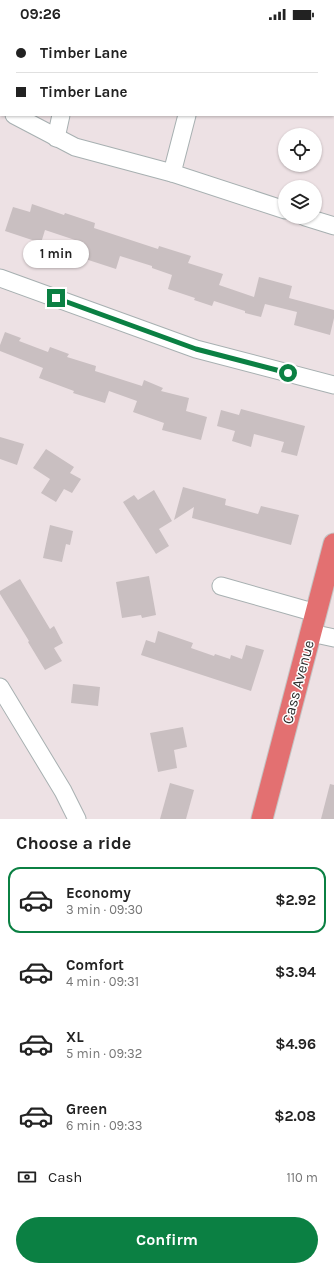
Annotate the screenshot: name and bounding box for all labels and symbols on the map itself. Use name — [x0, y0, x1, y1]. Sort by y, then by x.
callout: 1 min — [23, 240, 89, 268]
route end — [47, 289, 65, 307]
route start — [279, 364, 297, 382]
street label: Cass Avenue — [278, 638, 318, 726]

